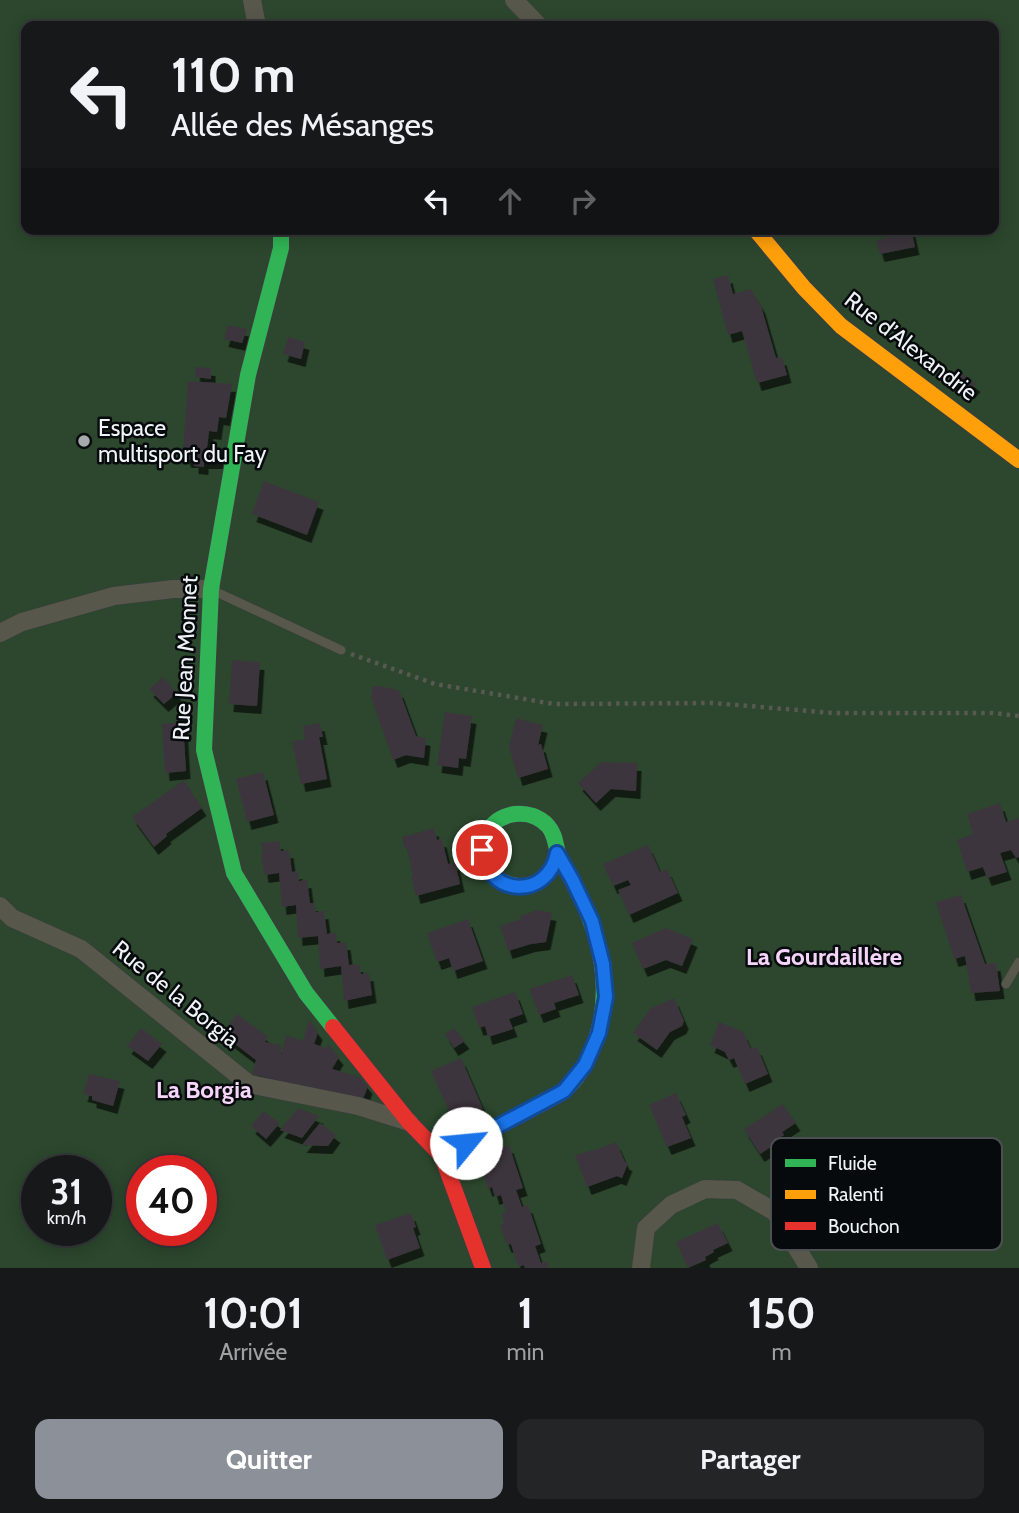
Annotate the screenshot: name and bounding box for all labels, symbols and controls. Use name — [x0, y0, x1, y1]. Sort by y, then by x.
text: 110 m — [171, 45, 295, 104]
icon: left — [56, 49, 147, 140]
text: Allée des Mésanges — [171, 105, 434, 144]
icon: left — [418, 182, 456, 220]
icon: ahead — [491, 182, 529, 220]
icon: right — [564, 182, 602, 220]
street label: Rue d’Alexandrie — [839, 285, 983, 407]
place label: Espace multisport du Fay — [98, 414, 267, 468]
marker: Espace multisport du Fay — [76, 433, 92, 449]
street label: Rue Jean Monnet — [167, 574, 203, 741]
pin — [452, 820, 512, 880]
icon: arrive — [463, 831, 501, 869]
street label: Rue de la Borgia — [107, 934, 245, 1054]
district label: La Gourdaillère — [746, 942, 902, 971]
district label: La Borgia — [156, 1075, 252, 1104]
position arrow — [429, 1106, 503, 1180]
legend — [771, 1138, 1002, 1250]
text: Fluide — [828, 1152, 877, 1175]
speed limit sign: 40 — [126, 1155, 217, 1246]
text: 31 — [51, 1170, 82, 1213]
text: Ralenti — [828, 1183, 884, 1206]
text: km/h — [47, 1207, 86, 1229]
text: Bouchon — [828, 1215, 900, 1238]
text: 10:01 — [203, 1287, 303, 1339]
text: 1 — [518, 1287, 533, 1339]
text: 150 — [748, 1287, 816, 1339]
text: Arrivée — [219, 1338, 287, 1366]
text: min — [507, 1338, 544, 1366]
text: m — [772, 1338, 792, 1366]
button: Quitter — [35, 1419, 503, 1499]
button: Partager — [517, 1419, 984, 1499]

